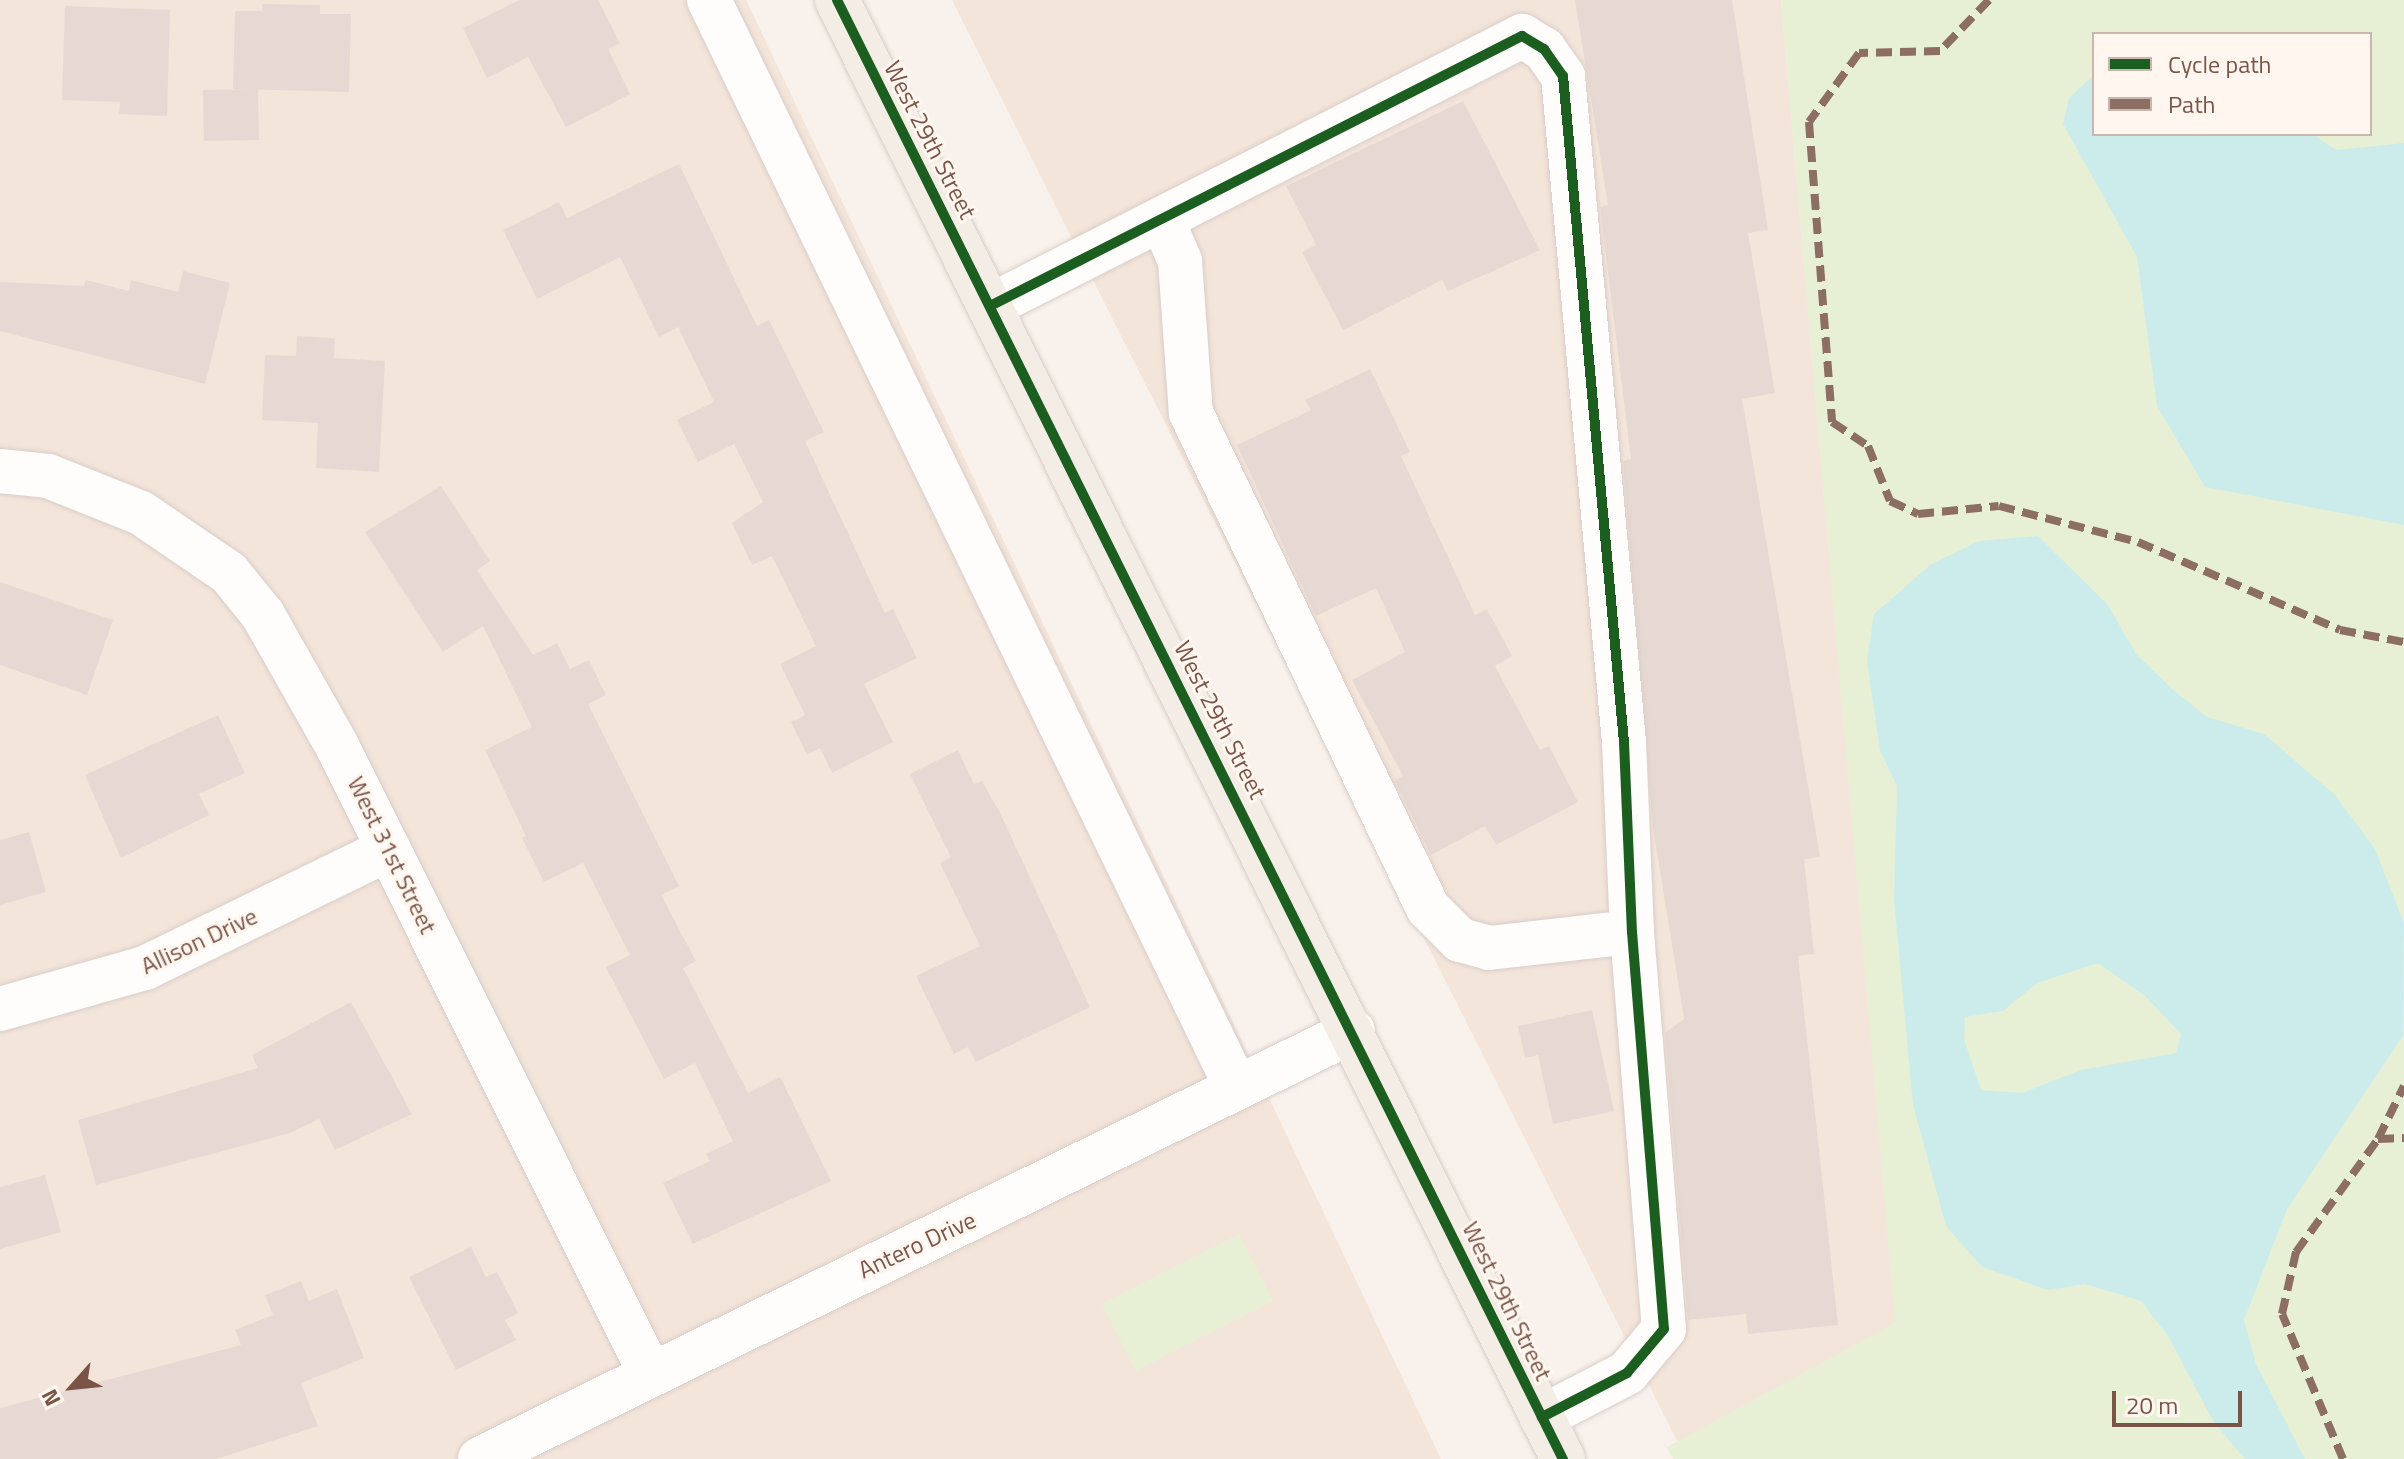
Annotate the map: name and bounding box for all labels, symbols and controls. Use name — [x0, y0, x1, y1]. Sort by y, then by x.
legend — [2092, 32, 2372, 136]
text: Cycle path — [2168, 46, 2271, 82]
street label: West 29th Street — [878, 56, 982, 224]
text: Path — [2168, 86, 2215, 122]
street label: West 29th Street — [1168, 636, 1272, 804]
street label: West 31st Street — [341, 772, 443, 938]
street label: Allison Drive — [136, 902, 262, 980]
street label: Antero Drive — [854, 1205, 980, 1285]
street label: West 29th Street — [1456, 1217, 1558, 1385]
north arrow — [32, 1347, 112, 1427]
scale bar — [2116, 1375, 2246, 1425]
text: N — [32, 1383, 69, 1412]
text: 20 m — [2126, 1387, 2178, 1423]

